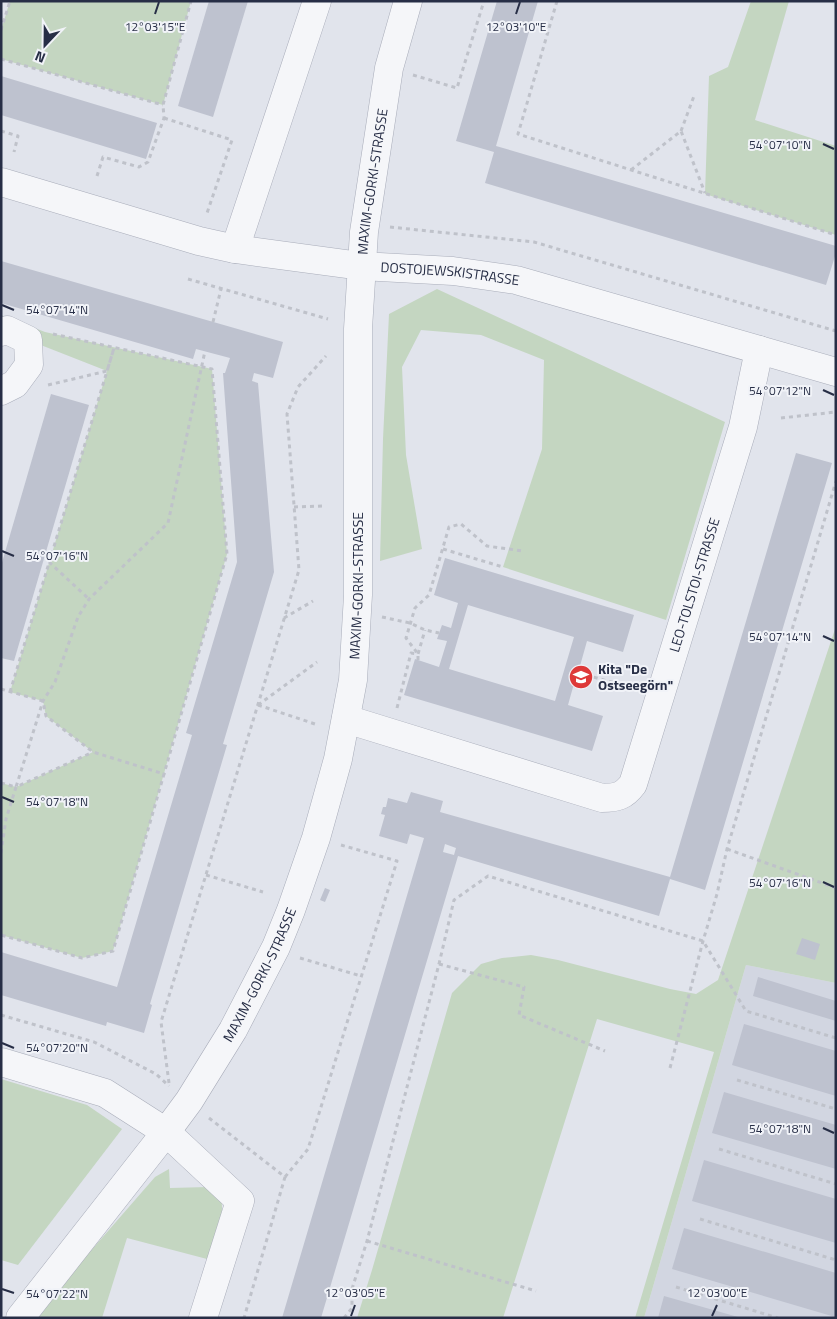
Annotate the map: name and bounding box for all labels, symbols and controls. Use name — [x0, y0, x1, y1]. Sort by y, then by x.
text: 12°03'15"E — [125, 17, 186, 36]
text: 12°03'10"E — [486, 17, 547, 36]
north arrow — [20, 20, 70, 70]
text: N — [32, 46, 48, 69]
street label: MAXIM-GORKI-STRASSE — [352, 107, 393, 255]
text: 54°07'10"N — [749, 135, 811, 154]
street label: DOSTOJEWSKISTRASSE — [380, 256, 521, 290]
text: 54°07'14"N — [26, 300, 88, 319]
text: 54°07'12"N — [749, 381, 811, 400]
street label: MAXIM-GORKI-STRASSE — [343, 512, 368, 660]
street label: LEO-TOLSTOI-STRASSE — [663, 515, 725, 655]
text: 54°07'16"N — [26, 546, 88, 565]
text: 54°07'14"N — [749, 627, 811, 646]
place label: Kita "De Ostseegörn" — [598, 658, 673, 695]
school or university icon: Kita "De Ostseegörn" — [568, 664, 594, 690]
text: 54°07'18"N — [26, 792, 88, 811]
text: 54°07'16"N — [749, 873, 811, 892]
street label: MAXIM-GORKI-STRASSE — [217, 904, 301, 1046]
text: 54°07'20"N — [26, 1038, 88, 1057]
text: 54°07'18"N — [749, 1119, 811, 1138]
text: 12°03'05"E — [325, 1283, 386, 1302]
text: 12°03'00"E — [687, 1283, 748, 1302]
text: 54°07'22"N — [26, 1284, 88, 1303]

